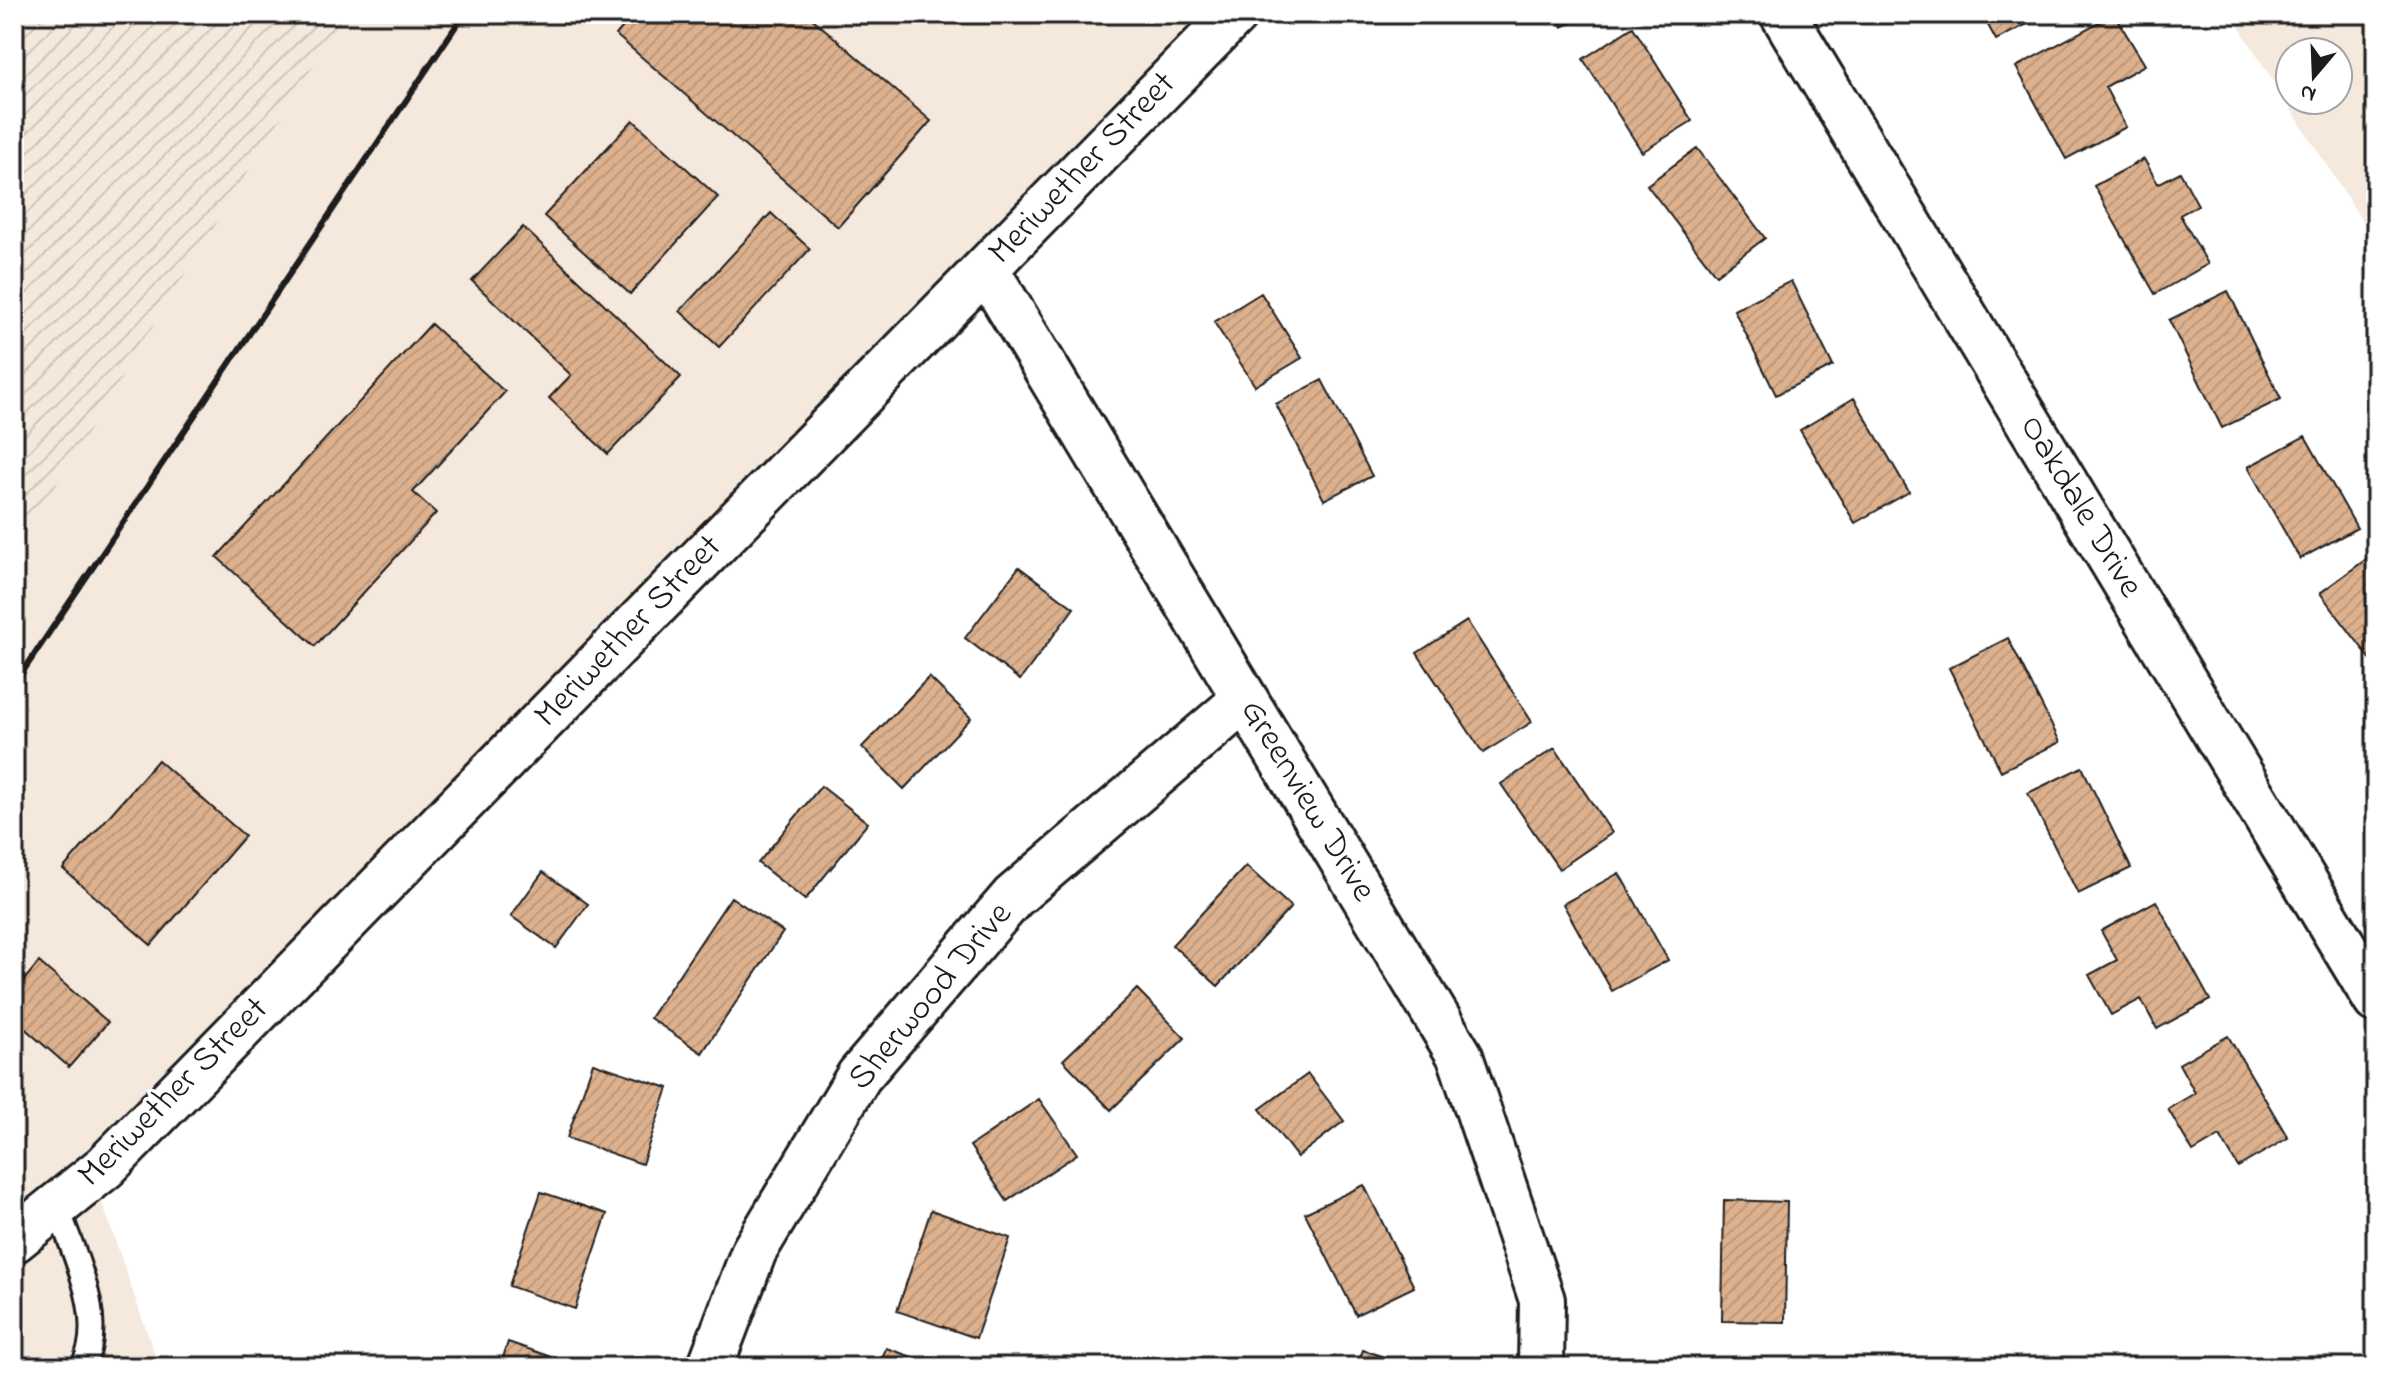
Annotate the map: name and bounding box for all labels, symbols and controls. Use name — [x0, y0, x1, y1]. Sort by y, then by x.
north arrow — [2274, 36, 2354, 116]
street label: Meriwether Street — [977, 60, 1189, 278]
text: N — [2296, 75, 2321, 110]
street label: Oakdale Drive — [2005, 406, 2156, 609]
street label: Meriwether Street — [523, 523, 735, 741]
street label: Greenview Drive — [1226, 690, 1389, 913]
street label: Sherwood Drive — [836, 890, 1027, 1103]
street label: Meriwether Street — [66, 985, 282, 1201]

